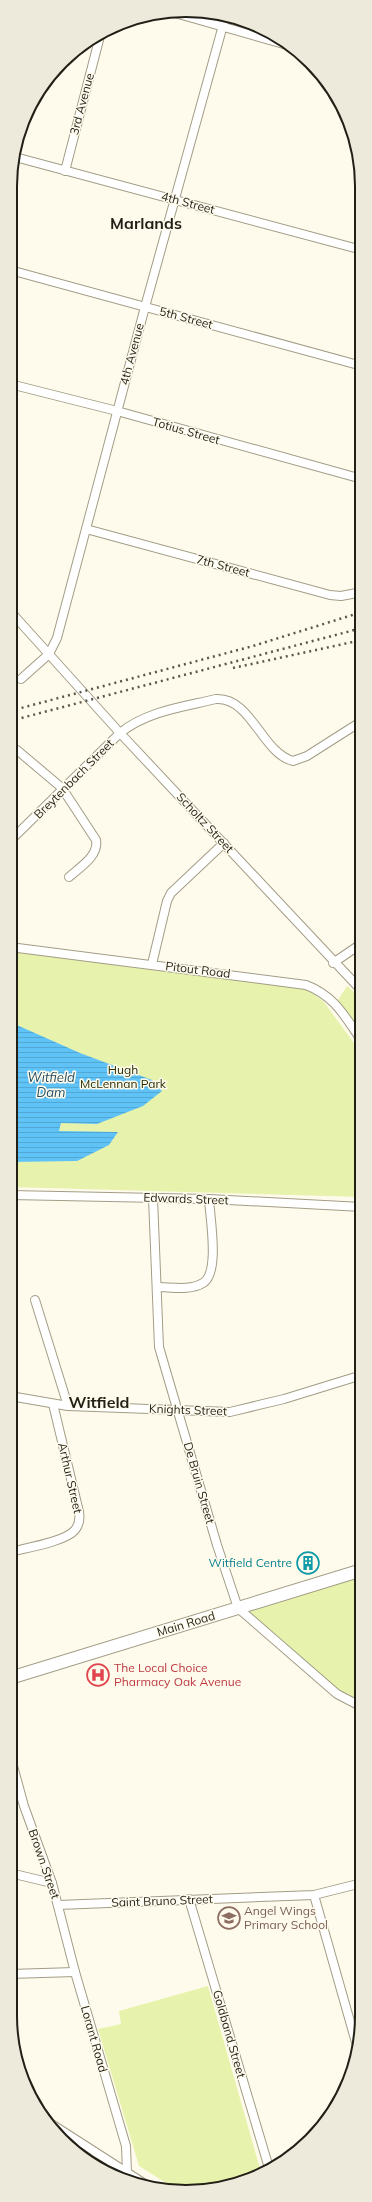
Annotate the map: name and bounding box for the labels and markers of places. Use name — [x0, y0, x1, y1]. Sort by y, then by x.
building icon: Witfield Centre — [295, 1550, 321, 1576]
place label: Witfield Centre — [209, 1555, 292, 1570]
place label: The Local Choice Pharmacy Oak Avenue — [114, 1660, 241, 1689]
hospital icon: The Local Choice Pharmacy Oak Avenue — [85, 1662, 111, 1688]
place label: Angel Wings Primary School — [244, 1903, 328, 1932]
school or university icon: Angel Wings Primary School — [216, 1905, 242, 1931]

